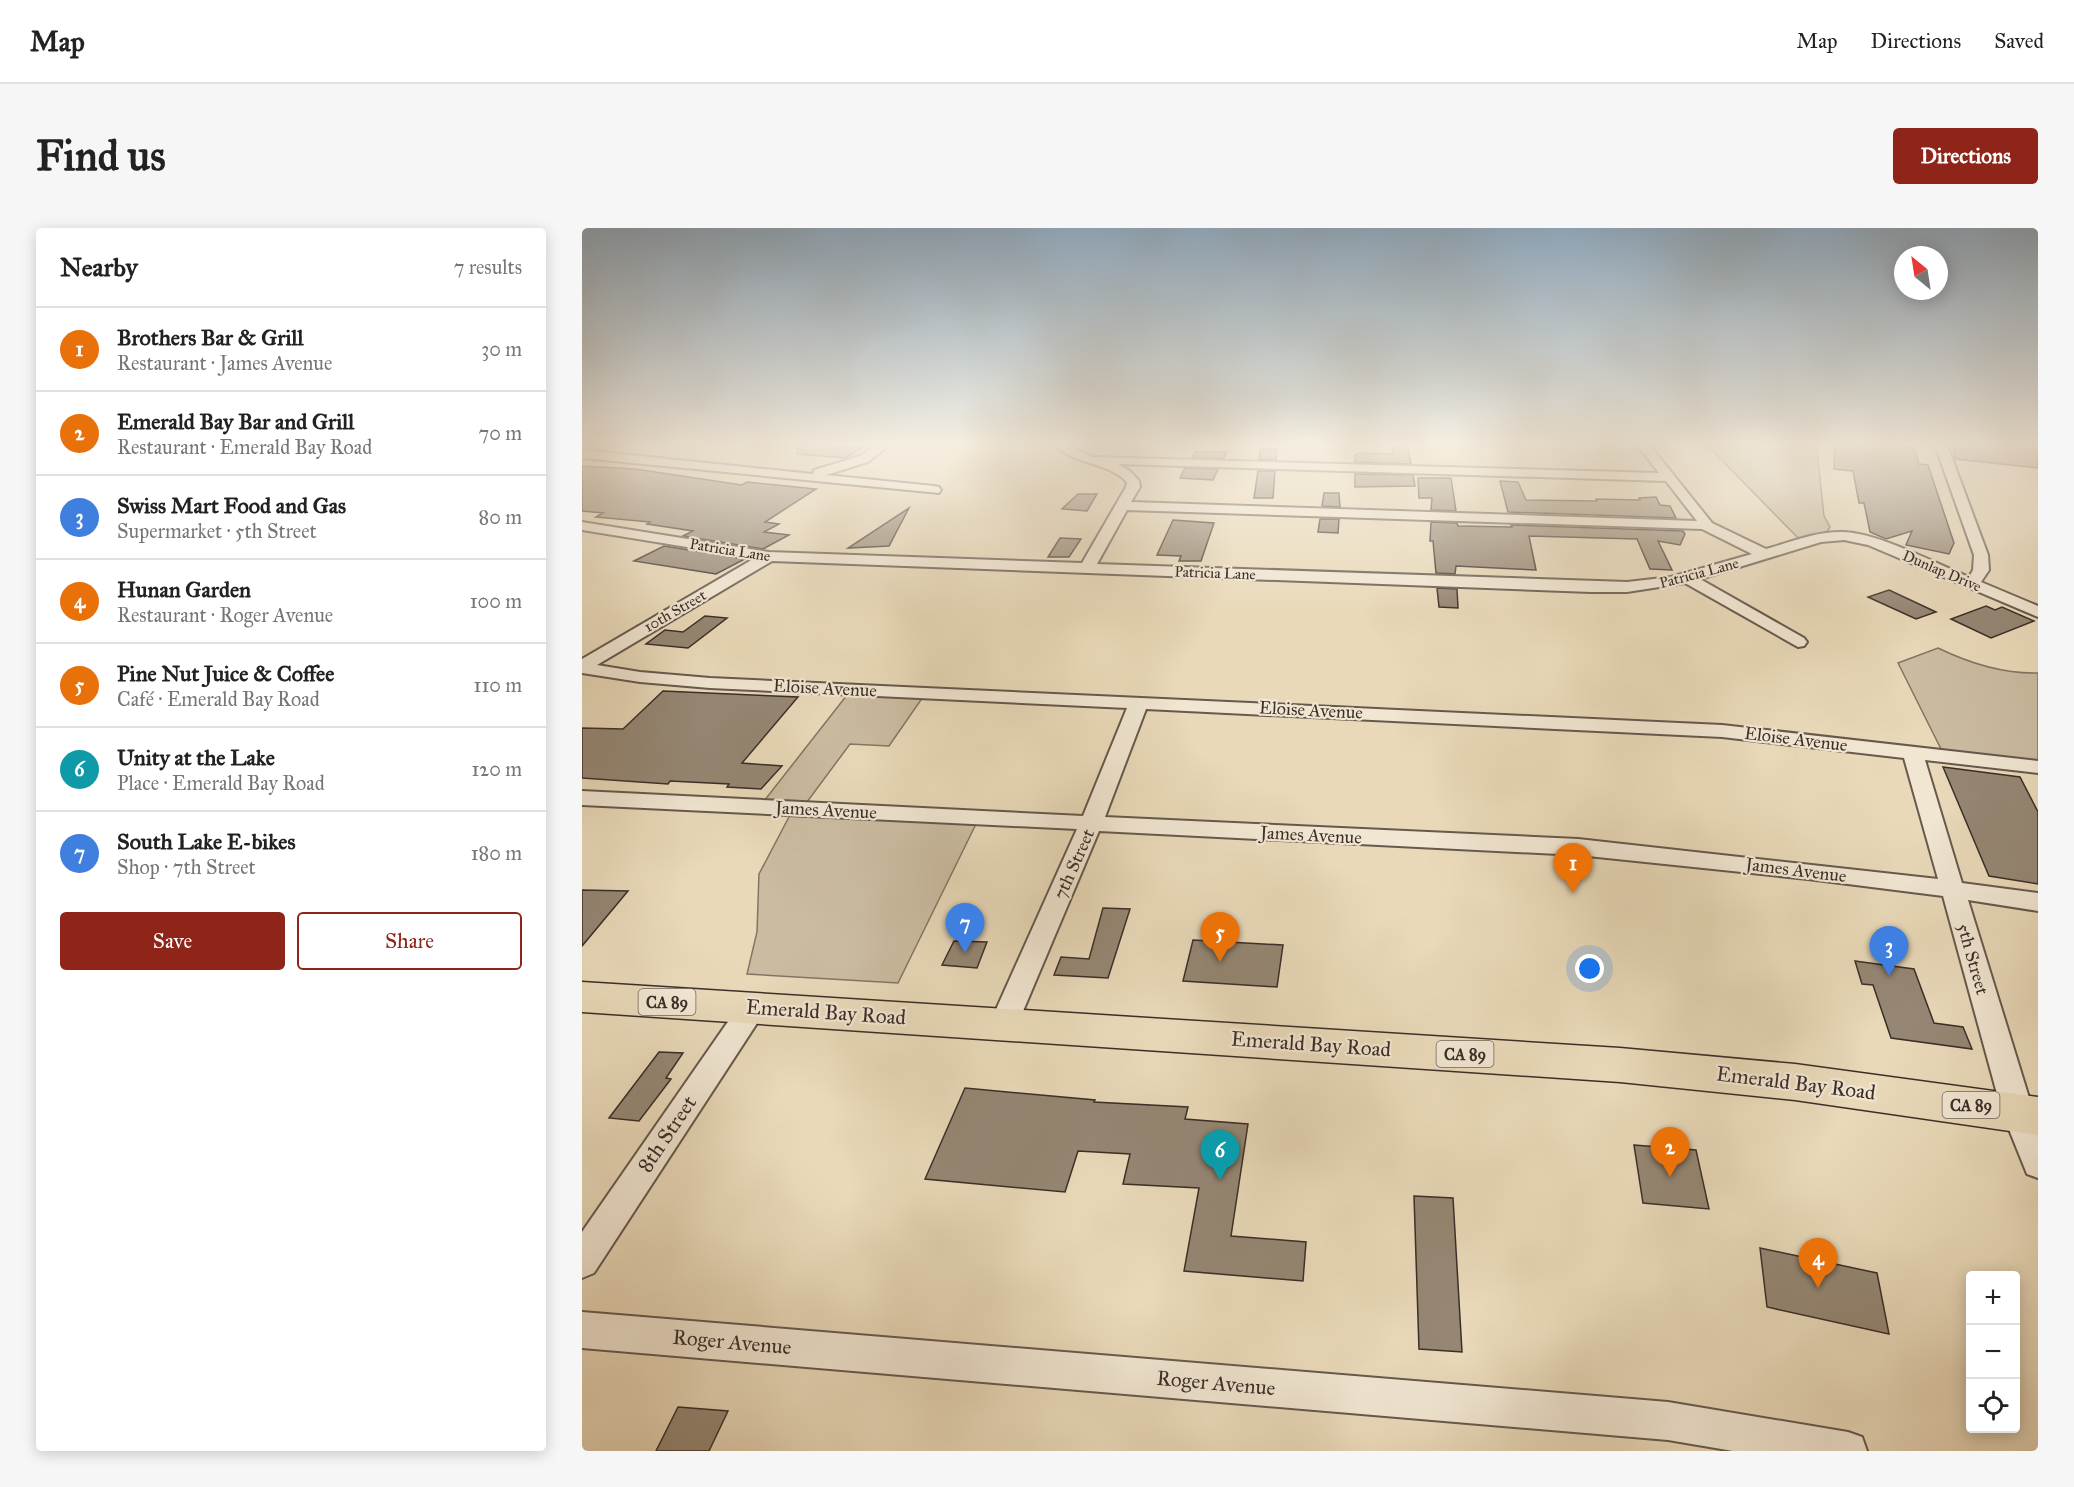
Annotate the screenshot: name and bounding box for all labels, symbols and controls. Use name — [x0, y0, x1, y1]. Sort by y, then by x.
text: Map — [30, 24, 85, 59]
text: Map — [1797, 28, 1838, 54]
text: Directions — [1871, 28, 1961, 54]
text: Saved — [1994, 28, 2044, 54]
button: Directions — [1893, 128, 2038, 184]
text: Find us — [36, 130, 166, 182]
north arrow — [1894, 246, 1948, 300]
text: Nearby — [60, 251, 138, 283]
text: 7 results — [454, 255, 522, 279]
text: Brothers Bar & Grill — [117, 324, 303, 351]
text: 1 — [76, 337, 83, 361]
text: 30 m — [481, 337, 522, 361]
text: Restaurant · James Avenue — [117, 351, 332, 375]
text: Emerald Bay Bar and Grill — [117, 408, 354, 435]
text: 2 — [75, 421, 84, 445]
text: 70 m — [479, 421, 522, 445]
text: Restaurant · Emerald Bay Road — [117, 435, 372, 459]
text: Swiss Mart Food and Gas — [117, 492, 346, 519]
text: 3 — [76, 505, 84, 529]
text: 80 m — [479, 505, 522, 529]
text: Supermarket · 5th Street — [117, 519, 317, 543]
street label: Patricia Lane — [688, 535, 772, 565]
street label: Dunlap Drive — [1900, 546, 1984, 596]
street label: Patricia Lane — [1657, 554, 1741, 592]
street label: Patricia Lane — [1174, 563, 1256, 583]
text: Hunan Garden — [117, 576, 251, 603]
street label: 10th Street — [641, 586, 710, 636]
text: 4 — [74, 589, 85, 613]
text: 100 m — [470, 589, 522, 613]
text: Restaurant · Roger Avenue — [117, 603, 333, 627]
text: Pine Nut Juice & Coffee — [117, 660, 334, 687]
text: 5 — [75, 673, 84, 697]
text: 110 m — [474, 673, 522, 697]
street label: Eloise Avenue — [773, 674, 877, 702]
text: Café · Emerald Bay Road — [117, 687, 320, 711]
street label: Eloise Avenue — [1259, 696, 1363, 724]
street label: Eloise Avenue — [1743, 722, 1849, 756]
text: Unity at the Lake — [117, 744, 275, 771]
text: 6 — [74, 757, 85, 781]
text: 120 m — [471, 757, 522, 781]
text: Place · Emerald Bay Road — [117, 771, 325, 795]
street label: James Avenue — [773, 796, 877, 825]
street label: James Avenue — [1258, 821, 1362, 850]
street label: 7th Street — [1049, 825, 1099, 903]
text: South Lake E-bikes — [117, 828, 296, 855]
text: 7 — [74, 841, 85, 865]
text: 180 m — [471, 841, 522, 865]
pin: 1 — [1554, 844, 1592, 893]
street label: James Avenue — [1742, 853, 1848, 888]
text: Shop · 7th Street — [117, 855, 256, 879]
pin: 7 — [946, 904, 985, 953]
button: Save — [60, 912, 285, 970]
button: Share — [297, 912, 522, 970]
pin: 5 — [1200, 912, 1240, 962]
street label: 5th Street — [1952, 921, 1994, 998]
pin: 3 — [1870, 926, 1908, 976]
your location — [1575, 954, 1604, 983]
road number: CA 89 — [638, 989, 695, 1015]
street label: Emerald Bay Road — [745, 993, 907, 1031]
street label: Emerald Bay Road — [1230, 1025, 1392, 1063]
road number: CA 89 — [1436, 1041, 1494, 1067]
street label: Emerald Bay Road — [1715, 1060, 1878, 1106]
street label: 8th Street — [632, 1090, 702, 1177]
road number: CA 89 — [1942, 1092, 2000, 1118]
pin: 2 — [1650, 1128, 1690, 1177]
pin: 6 — [1200, 1130, 1240, 1180]
pin: 4 — [1798, 1238, 1838, 1288]
map controls — [1966, 1271, 2020, 1433]
button: + — [1966, 1271, 2020, 1325]
street label: Roger Avenue — [671, 1324, 793, 1360]
button: − — [1966, 1325, 2020, 1379]
street label: Roger Avenue — [1155, 1365, 1277, 1401]
button: locate — [1966, 1379, 2020, 1433]

